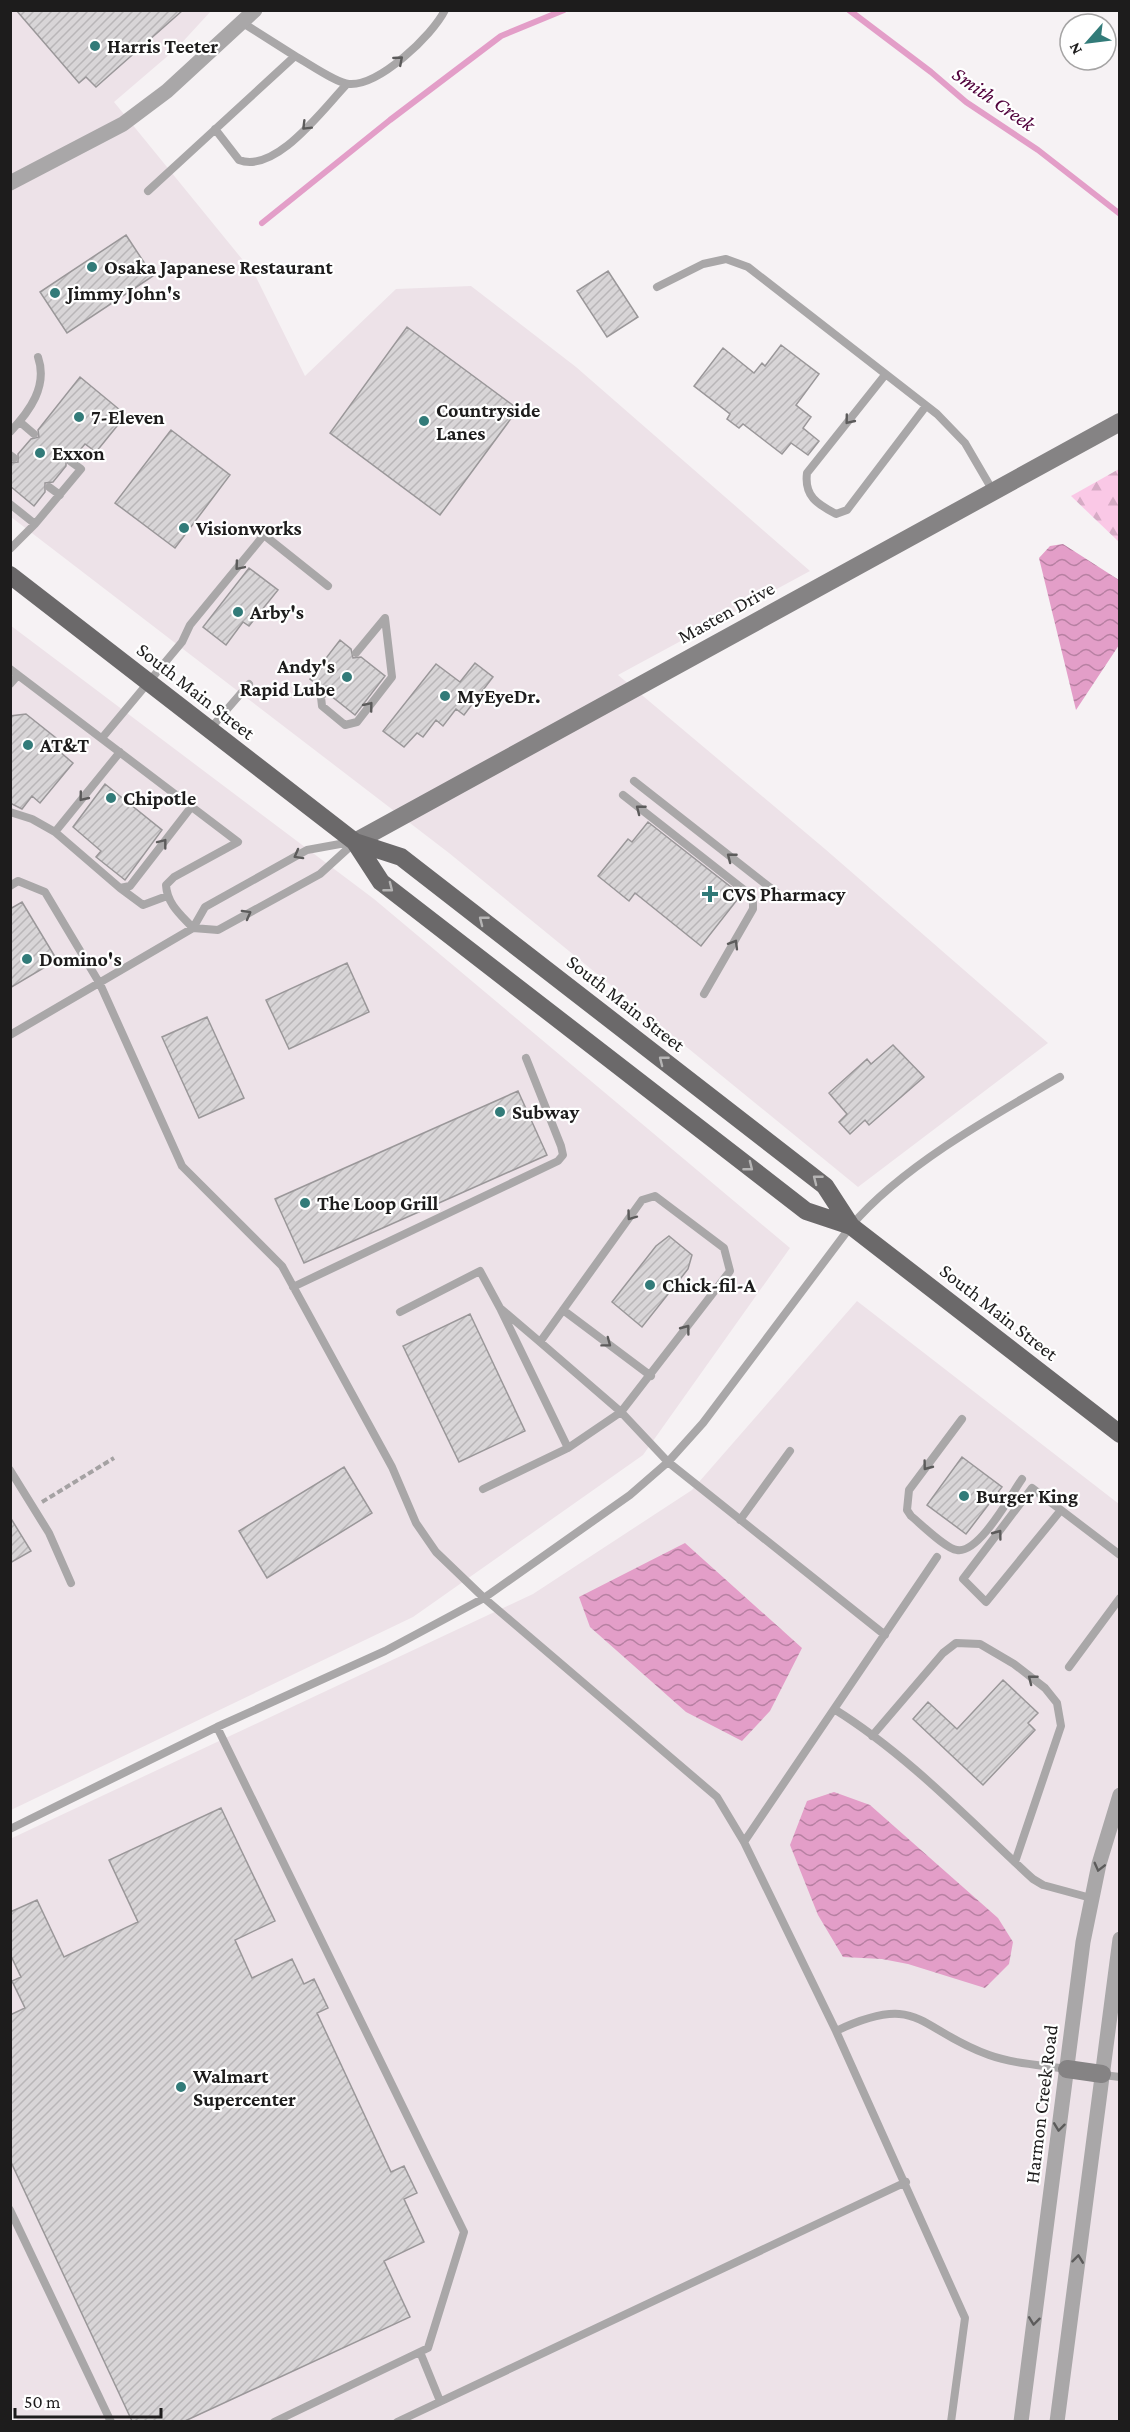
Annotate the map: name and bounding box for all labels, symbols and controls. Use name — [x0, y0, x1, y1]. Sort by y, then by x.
north arrow — [1058, 12, 1118, 72]
place label: Harris Teeter — [107, 35, 218, 57]
marker: Harris Teeter — [88, 39, 102, 53]
text: N — [1065, 40, 1085, 58]
one-way arrow — [392, 56, 402, 67]
water label: Smith Creek — [948, 62, 1041, 137]
one-way arrow — [303, 119, 313, 130]
place label: Osaka Japanese Restaurant — [104, 256, 333, 278]
marker: Osaka Japanese Restaurant — [85, 260, 99, 274]
place label: Jimmy John's — [65, 282, 180, 304]
marker: Jimmy John's — [48, 286, 62, 300]
place label: Countryside Lanes — [436, 399, 540, 444]
place label: 7-Eleven — [91, 406, 165, 428]
marker: 7-Eleven — [72, 410, 86, 424]
one-way arrow — [845, 413, 856, 424]
marker: Countryside Lanes — [417, 414, 431, 428]
place label: Exxon — [52, 442, 105, 464]
marker: Exxon — [33, 446, 47, 460]
place label: Visionworks — [195, 517, 302, 539]
marker: Visionworks — [177, 521, 191, 535]
one-way arrow — [235, 559, 246, 570]
street label: Masten Drive — [674, 576, 778, 648]
place label: Arby's — [249, 601, 304, 623]
marker: Arby's — [231, 605, 245, 619]
street label: South Main Street — [133, 638, 260, 744]
place label: Andy's Rapid Lube — [240, 655, 335, 700]
marker: Andy's Rapid Lube — [340, 670, 354, 684]
place label: MyEyeDr. — [457, 685, 541, 707]
marker: MyEyeDr. — [438, 689, 452, 703]
one-way arrow — [362, 702, 373, 713]
place label: AT&T — [39, 734, 89, 756]
marker: AT&T — [21, 738, 35, 752]
place label: Chipotle — [123, 787, 196, 809]
one-way arrow — [80, 791, 91, 802]
marker: Chipotle — [104, 791, 118, 805]
one-way arrow — [636, 805, 647, 816]
one-way arrow — [156, 839, 167, 850]
one-way arrow — [294, 848, 304, 859]
one-way arrow — [727, 853, 738, 864]
one-way arrow — [382, 881, 393, 892]
place label: CVS Pharmacy — [722, 883, 846, 905]
marker: CVS Pharmacy — [703, 887, 717, 901]
one-way arrow — [241, 910, 251, 921]
one-way arrow — [479, 917, 490, 928]
one-way arrow — [726, 940, 738, 950]
place label: Domino's — [39, 948, 122, 970]
street label: South Main Street — [563, 950, 690, 1056]
marker: Domino's — [20, 952, 34, 966]
one-way arrow — [658, 1056, 669, 1067]
place label: Subway — [512, 1101, 579, 1123]
marker: Subway — [493, 1105, 507, 1119]
one-way arrow — [742, 1159, 753, 1170]
one-way arrow — [812, 1176, 823, 1187]
place label: The Loop Grill — [317, 1192, 439, 1214]
marker: The Loop Grill — [298, 1196, 312, 1210]
one-way arrow — [627, 1209, 638, 1220]
street label: South Main Street — [936, 1259, 1063, 1365]
place label: Chick-fil-A — [662, 1274, 757, 1296]
marker: Chick-fil-A — [643, 1278, 657, 1292]
one-way arrow — [679, 1324, 690, 1335]
one-way arrow — [601, 1335, 612, 1346]
one-way arrow — [924, 1459, 935, 1470]
place label: Burger King — [976, 1485, 1078, 1507]
marker: Burger King — [957, 1489, 971, 1503]
one-way arrow — [990, 1529, 1001, 1540]
one-way arrow — [1028, 1675, 1039, 1686]
one-way arrow — [1093, 1862, 1106, 1872]
street label: Harmon Creek Road — [1020, 2023, 1062, 2185]
place label: Walmart Supercenter — [192, 2065, 296, 2110]
marker: Walmart Supercenter — [174, 2080, 188, 2094]
one-way arrow — [1053, 2123, 1066, 2132]
one-way arrow — [1071, 2255, 1084, 2264]
one-way arrow — [1029, 2316, 1041, 2325]
scale bar — [15, 2381, 160, 2419]
text: 50 m — [24, 2392, 61, 2412]

